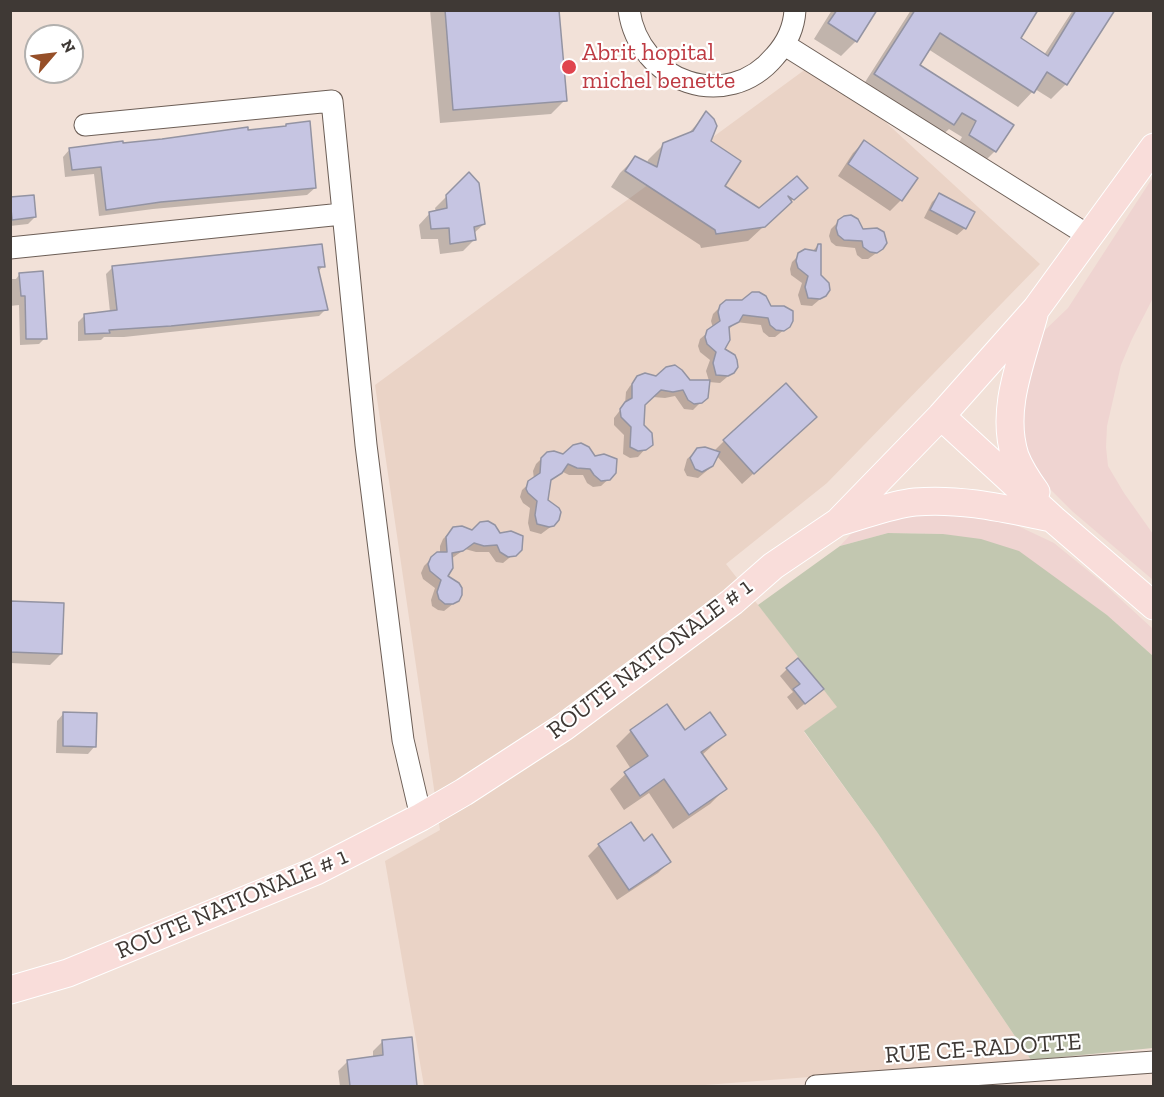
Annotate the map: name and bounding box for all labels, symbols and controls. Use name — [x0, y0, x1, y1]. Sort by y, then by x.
north arrow — [24, 24, 84, 84]
text: N — [57, 36, 80, 56]
place label: Abrit hopital michel benette — [582, 39, 735, 95]
marker: Abrit hopital michel benette — [560, 58, 578, 76]
street label: ROUTE NATIONALE # 1 — [542, 573, 758, 745]
street label: ROUTE NATIONALE # 1 — [112, 842, 352, 966]
street label: RUE CE-RADOTTE — [884, 1028, 1082, 1070]

